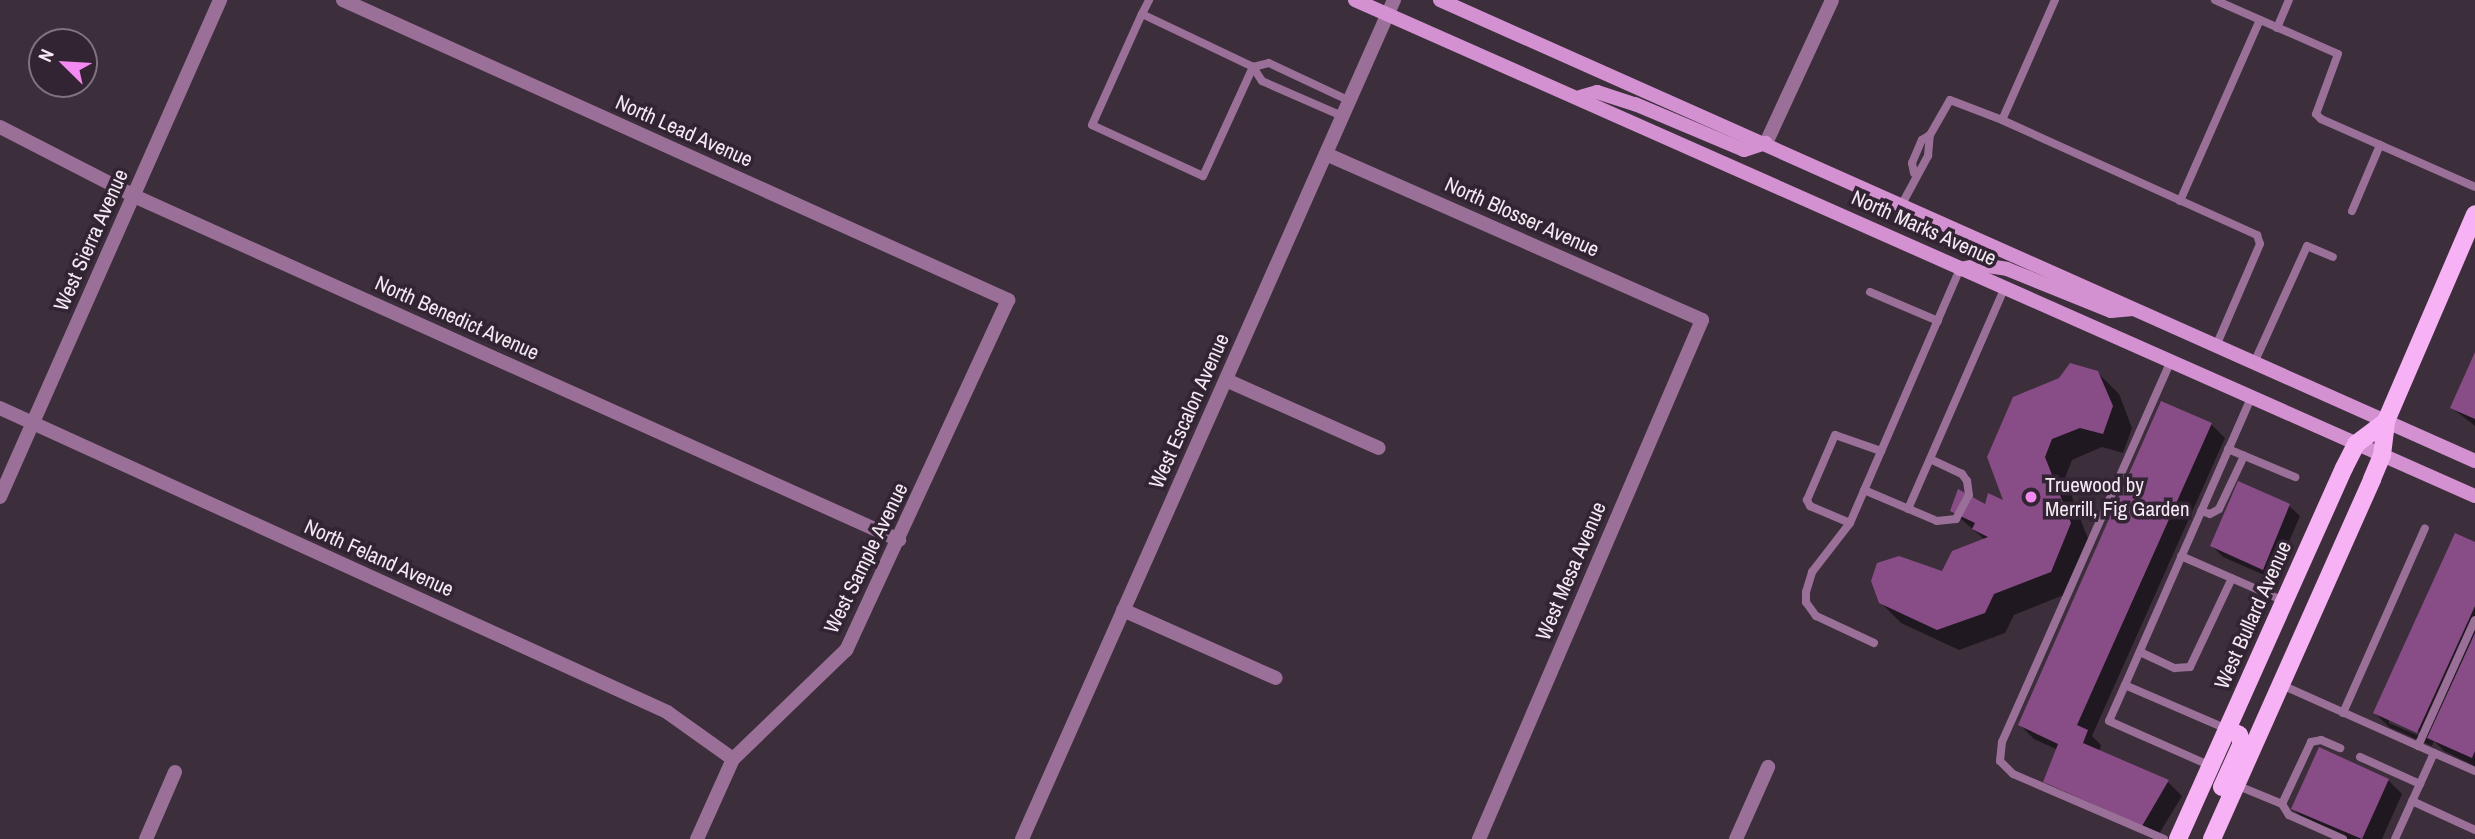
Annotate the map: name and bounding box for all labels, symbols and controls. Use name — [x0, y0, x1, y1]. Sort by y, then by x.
north arrow — [28, 28, 98, 98]
text: N — [31, 45, 60, 66]
street label: North Lead Avenue — [611, 89, 757, 173]
street label: West Sierra Avenue — [48, 165, 134, 315]
street label: North Blosser Avenue — [1441, 171, 1603, 263]
street label: North Marks Avenue — [1847, 185, 2001, 271]
street label: North Benedict Avenue — [371, 270, 543, 366]
street label: West Escalon Avenue — [1143, 329, 1235, 493]
place label: Truewood by Merrill, Fig Garden — [2045, 472, 2190, 522]
street label: West Sample Avenue — [819, 478, 913, 638]
marker: Truewood by Merrill, Fig Garden — [2023, 489, 2039, 505]
street label: West Mesa Avenue — [1530, 498, 1612, 644]
street label: North Feland Avenue — [300, 514, 458, 602]
street label: West Bullard Avenue — [2209, 537, 2297, 693]

